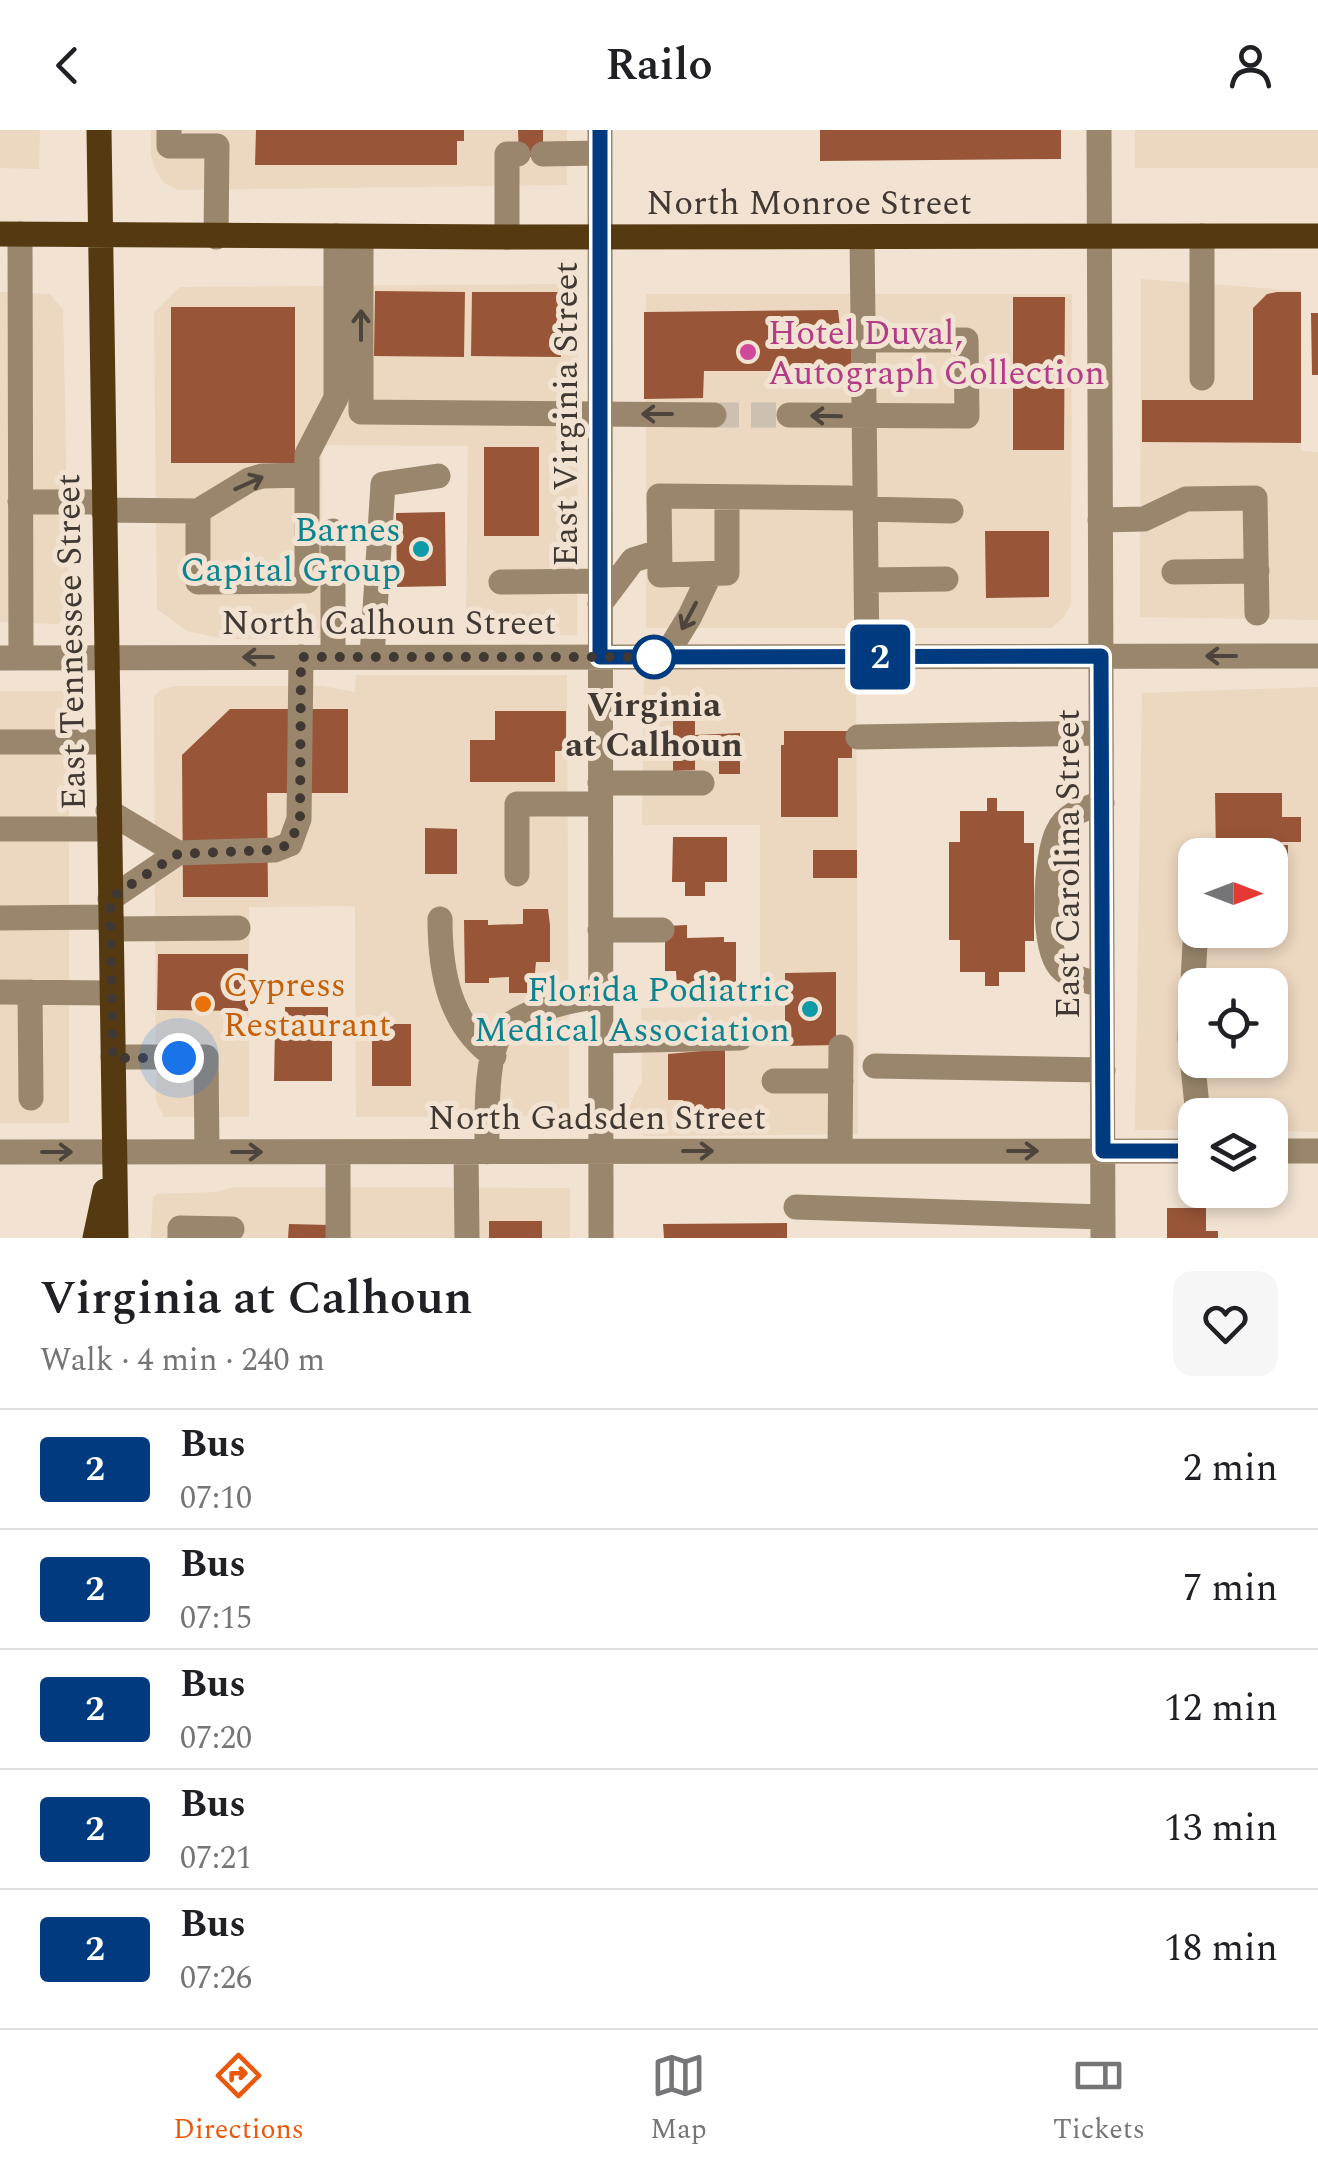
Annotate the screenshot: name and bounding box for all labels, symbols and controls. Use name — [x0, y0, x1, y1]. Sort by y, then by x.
text: Railo — [605, 31, 713, 100]
icon: back — [40, 38, 95, 93]
icon: person — [1223, 38, 1278, 93]
street label: North Monroe Street — [646, 177, 972, 230]
street label: East Virginia Street — [540, 261, 593, 567]
place label: Hotel Duval, Autograph Collection — [768, 307, 1105, 400]
one-way arrow — [352, 309, 370, 342]
marker: Hotel Duval, Autograph Collection — [737, 341, 759, 363]
one-way arrow — [641, 405, 673, 424]
one-way arrow — [811, 406, 843, 425]
street label: East Tennessee Street — [42, 473, 101, 811]
one-way arrow — [233, 473, 264, 491]
place label: Barnes Capital Group — [180, 504, 401, 597]
marker: Barnes Capital Group — [410, 538, 432, 560]
street label: North Calhoun Street — [222, 597, 556, 650]
one-way arrow — [679, 601, 698, 631]
line badge: 2 — [848, 624, 912, 690]
text: 2 — [870, 631, 890, 684]
marker: Virginia at Calhoun — [633, 636, 675, 678]
one-way arrow — [1205, 646, 1238, 666]
one-way arrow — [242, 648, 274, 666]
place label: Virginia at Calhoun — [565, 679, 743, 772]
street label: East Carolina Street — [1042, 709, 1095, 1019]
north arrow — [1178, 838, 1288, 948]
map controls — [1178, 838, 1288, 1208]
place label: Cypress Restaurant — [223, 959, 391, 1052]
place label: Florida Podiatric Medical Association — [474, 964, 790, 1057]
button: locate — [1178, 968, 1288, 1078]
marker: Cypress Restaurant — [192, 993, 214, 1015]
marker: Florida Podiatric Medical Association — [799, 998, 821, 1020]
your location — [154, 1033, 204, 1083]
street label: North Gadsden Street — [428, 1092, 766, 1145]
button: layers — [1178, 1098, 1288, 1208]
one-way arrow — [40, 1142, 73, 1162]
one-way arrow — [230, 1142, 263, 1162]
one-way arrow — [682, 1142, 714, 1161]
one-way arrow — [1006, 1142, 1039, 1160]
text: Virginia at Calhoun — [40, 1262, 473, 1335]
button: heart — [1173, 1271, 1278, 1376]
text: Walk · 4 min · 240 m — [40, 1336, 325, 1385]
text: Bus — [180, 1416, 246, 1474]
text: 2 min — [1183, 1440, 1278, 1498]
text: 2 — [85, 1443, 105, 1496]
text: 07:10 — [180, 1474, 252, 1523]
text: Bus — [180, 1536, 246, 1594]
text: 7 min — [1183, 1560, 1278, 1618]
text: 2 — [85, 1563, 105, 1616]
text: 07:15 — [180, 1594, 252, 1643]
text: Bus — [180, 1656, 246, 1714]
text: 12 min — [1164, 1680, 1278, 1738]
text: 2 — [85, 1683, 105, 1736]
text: 07:20 — [180, 1714, 252, 1763]
text: Bus — [180, 1776, 246, 1834]
text: 13 min — [1164, 1800, 1278, 1858]
text: 2 — [85, 1803, 105, 1856]
text: 07:21 — [180, 1834, 252, 1883]
text: Bus — [180, 1896, 246, 1954]
text: 18 min — [1164, 1920, 1278, 1978]
text: 2 — [85, 1923, 105, 1976]
text: 07:26 — [180, 1954, 252, 2003]
tab: Directions — [173, 2048, 304, 2151]
tab: Map — [650, 2048, 707, 2151]
tab: Tickets — [1053, 2048, 1145, 2151]

